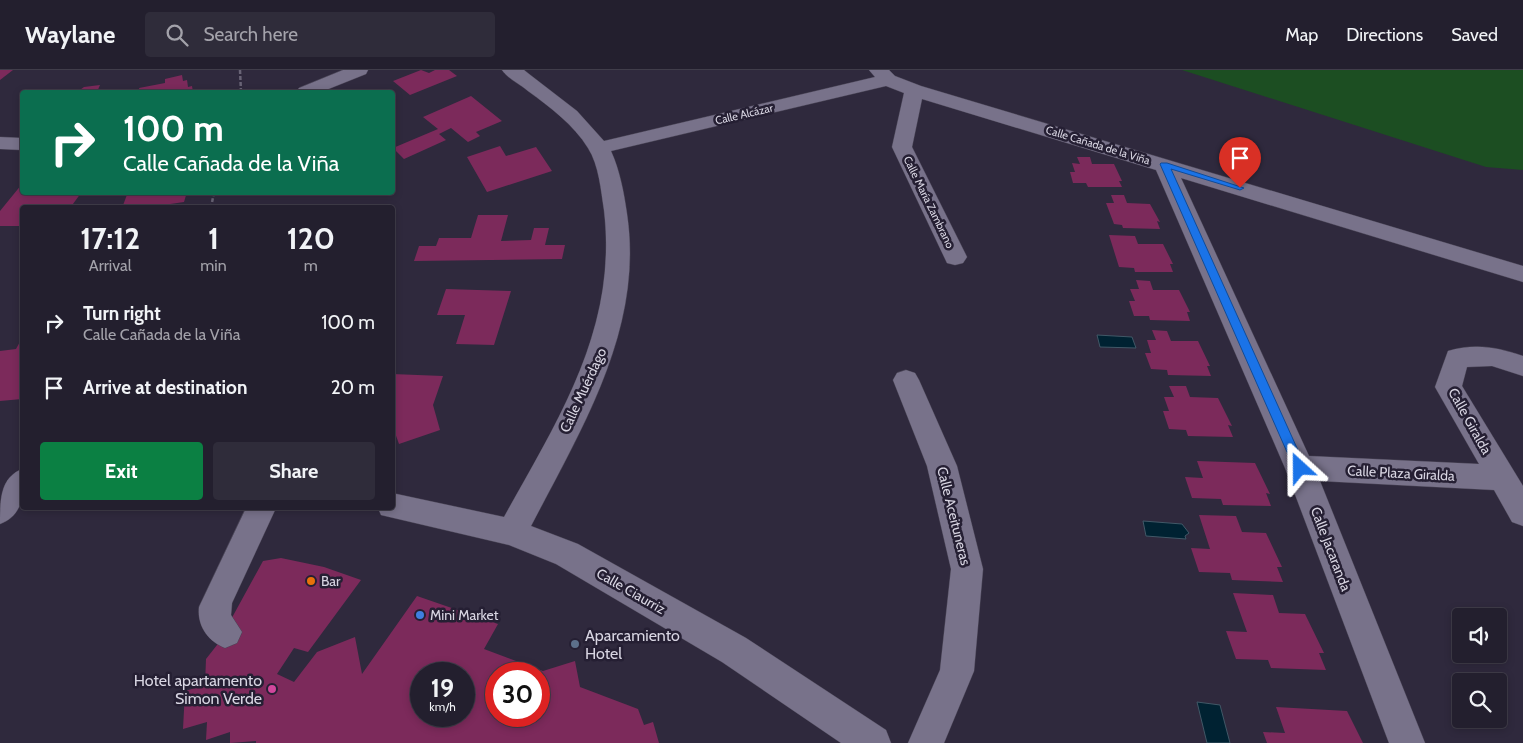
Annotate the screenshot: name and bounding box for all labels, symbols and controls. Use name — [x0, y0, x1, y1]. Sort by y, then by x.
search box — [145, 12, 495, 57]
text: Waylane — [25, 20, 115, 49]
icon: search — [163, 21, 191, 49]
text: Search here — [203, 23, 298, 46]
text: Map — [1285, 24, 1318, 46]
text: Directions — [1346, 24, 1423, 46]
text: Saved — [1451, 24, 1498, 46]
street label: Calle Alcázar — [714, 100, 775, 127]
text: 100 m — [123, 107, 224, 150]
icon: right — [40, 110, 105, 175]
street label: Calle Cañada de la Viña — [1044, 122, 1152, 168]
pin — [1219, 137, 1261, 188]
icon: arrive — [1226, 144, 1254, 172]
text: Calle Cañada de la Viña — [123, 150, 339, 177]
street label: Calle María Zambrano — [901, 154, 957, 250]
text: 17:12 — [80, 220, 140, 257]
text: 1 — [208, 220, 219, 257]
text: 120 — [287, 220, 335, 257]
text: Arrival — [89, 256, 131, 275]
text: min — [200, 256, 227, 275]
text: m — [304, 256, 318, 275]
text: Turn right — [83, 302, 161, 325]
icon: right — [40, 309, 68, 337]
text: 100 m — [321, 311, 375, 334]
text: Calle Cañada de la Viña — [83, 325, 240, 344]
street label: Calle Muérdago — [556, 345, 611, 435]
icon: arrive — [40, 374, 68, 402]
text: Arrive at destination — [83, 376, 247, 399]
text: 20 m — [331, 376, 375, 399]
street label: Calle Giralda — [1444, 385, 1496, 458]
position arrow — [1273, 441, 1325, 493]
button: Exit — [40, 442, 203, 500]
button: Share — [213, 442, 375, 500]
street label: Calle Plaza Giralda — [1347, 461, 1456, 485]
street label: Calle Aceituneras — [933, 465, 975, 567]
street label: Calle Jacaranda — [1307, 504, 1355, 594]
street label: Calle Ciaurriz — [593, 564, 669, 618]
place label: Bar — [321, 572, 341, 590]
marker: Bar — [305, 575, 317, 587]
place label: Mini Market — [430, 606, 499, 624]
map controls — [1452, 608, 1507, 728]
button: sound — [1452, 608, 1507, 663]
marker: Mini Market — [414, 609, 426, 621]
place label: Aparcamiento Hotel — [585, 626, 680, 663]
marker: Aparcamiento Hotel — [569, 638, 581, 650]
speed limit sign: 30 — [485, 662, 550, 727]
place label: Hotel apartamento Simon Verde — [134, 671, 262, 708]
text: 19 — [431, 673, 454, 703]
button: search — [1452, 673, 1507, 728]
marker: Hotel apartamento Simon Verde — [266, 683, 278, 695]
text: km/h — [429, 699, 456, 714]

